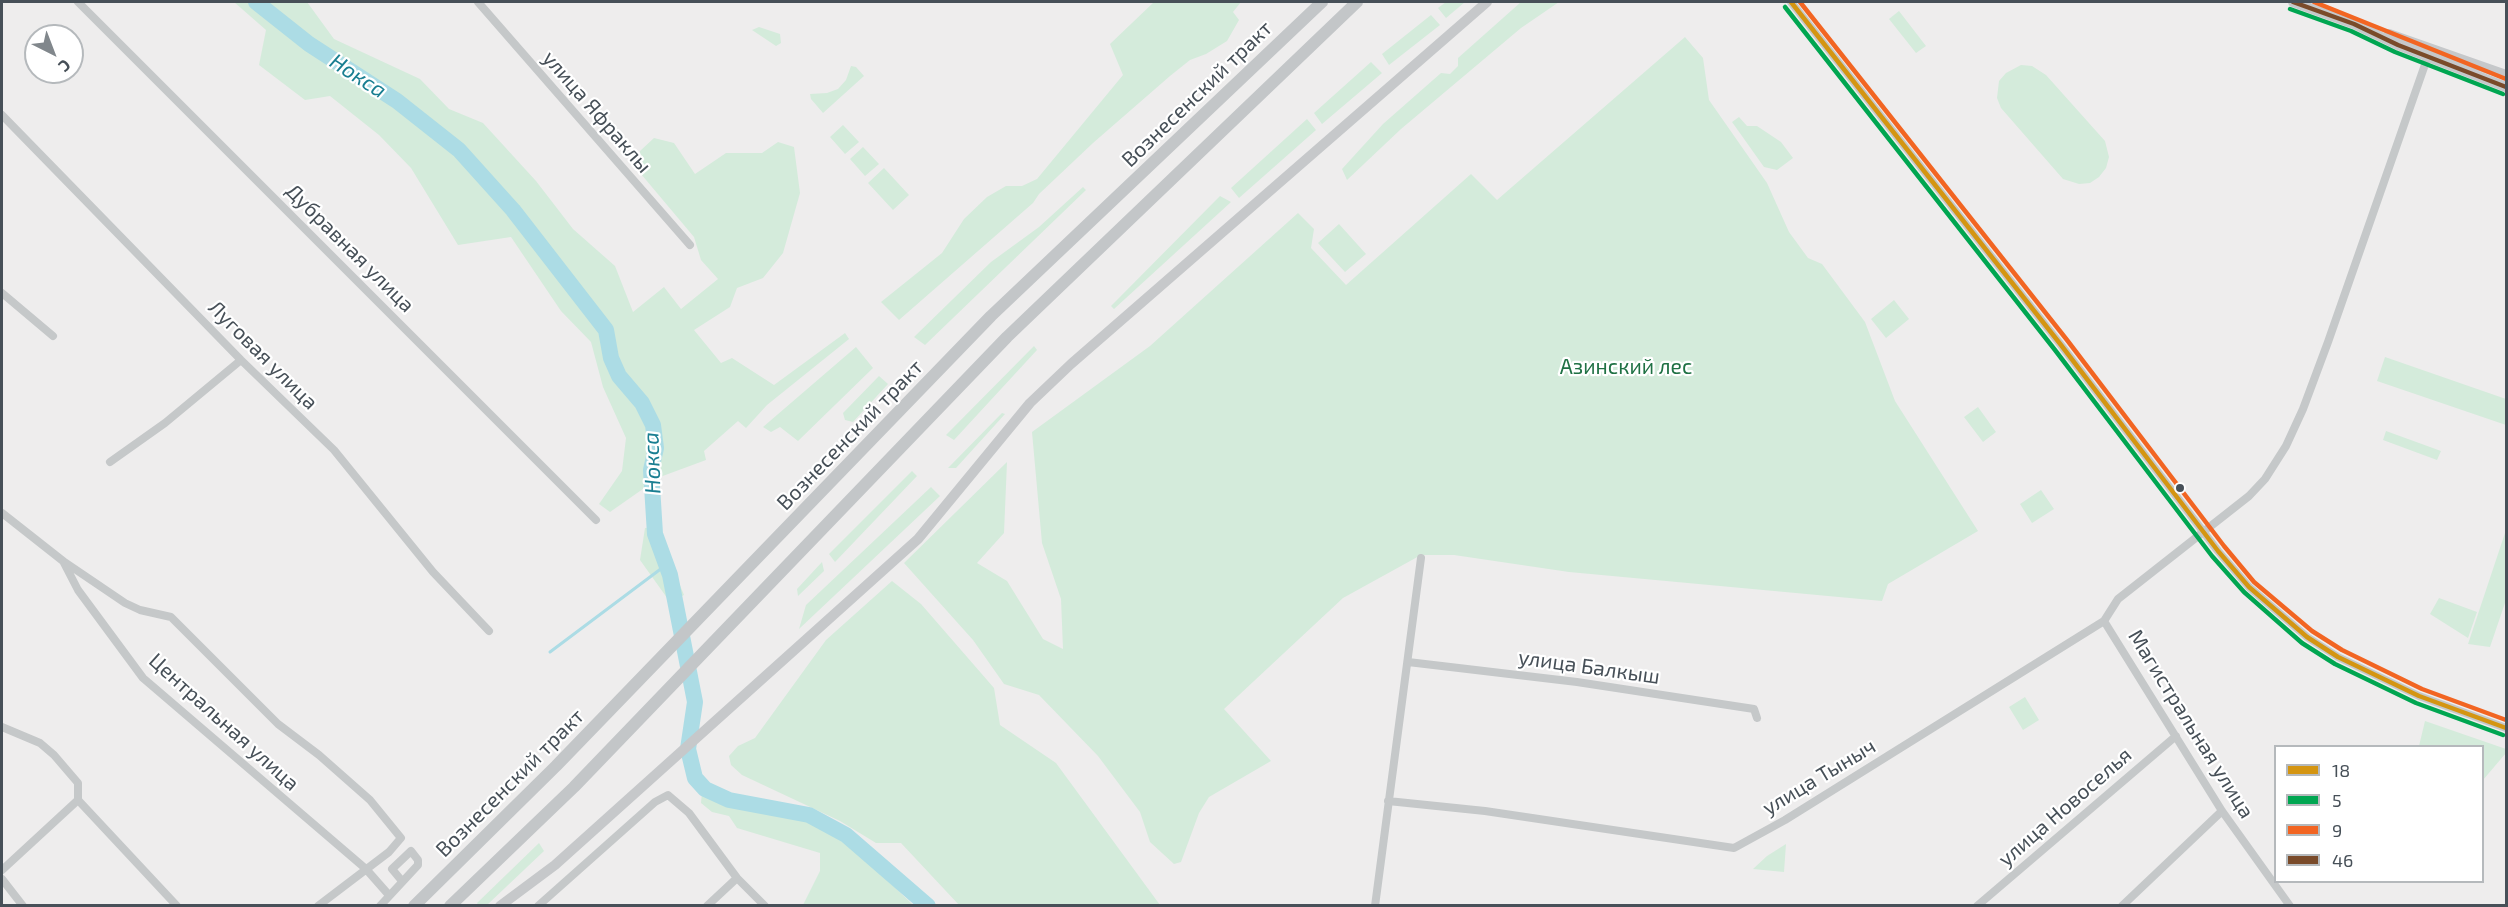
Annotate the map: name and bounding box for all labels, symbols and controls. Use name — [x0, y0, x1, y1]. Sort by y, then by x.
street label: Вознесенский тракт — [1117, 16, 1277, 172]
north arrow — [24, 24, 84, 84]
street label: улица Яфраклы — [537, 46, 657, 178]
water label: Нокса — [325, 48, 391, 104]
text: С — [55, 56, 75, 76]
street label: Дубравная улица — [280, 178, 420, 318]
street label: Луговая улица — [203, 295, 323, 415]
park label: Азинский лес — [1560, 354, 1692, 380]
street label: Вознесенский тракт — [772, 355, 928, 515]
water label: Нокса — [638, 432, 666, 494]
unlabelled marker — [2174, 482, 2186, 494]
street label: Магистральная улица — [2123, 625, 2259, 823]
street label: улица Балкыш — [1517, 645, 1661, 689]
street label: Центральная улица — [144, 648, 304, 796]
street label: Вознесенский тракт — [431, 704, 589, 862]
street label: улица Тыныч — [1758, 733, 1880, 821]
street label: улица Новоселья — [1993, 742, 2137, 872]
legend — [2274, 745, 2484, 883]
text: 18 — [2332, 759, 2350, 781]
text: 5 — [2332, 789, 2342, 811]
text: 9 — [2332, 819, 2342, 841]
text: 46 — [2332, 849, 2353, 871]

